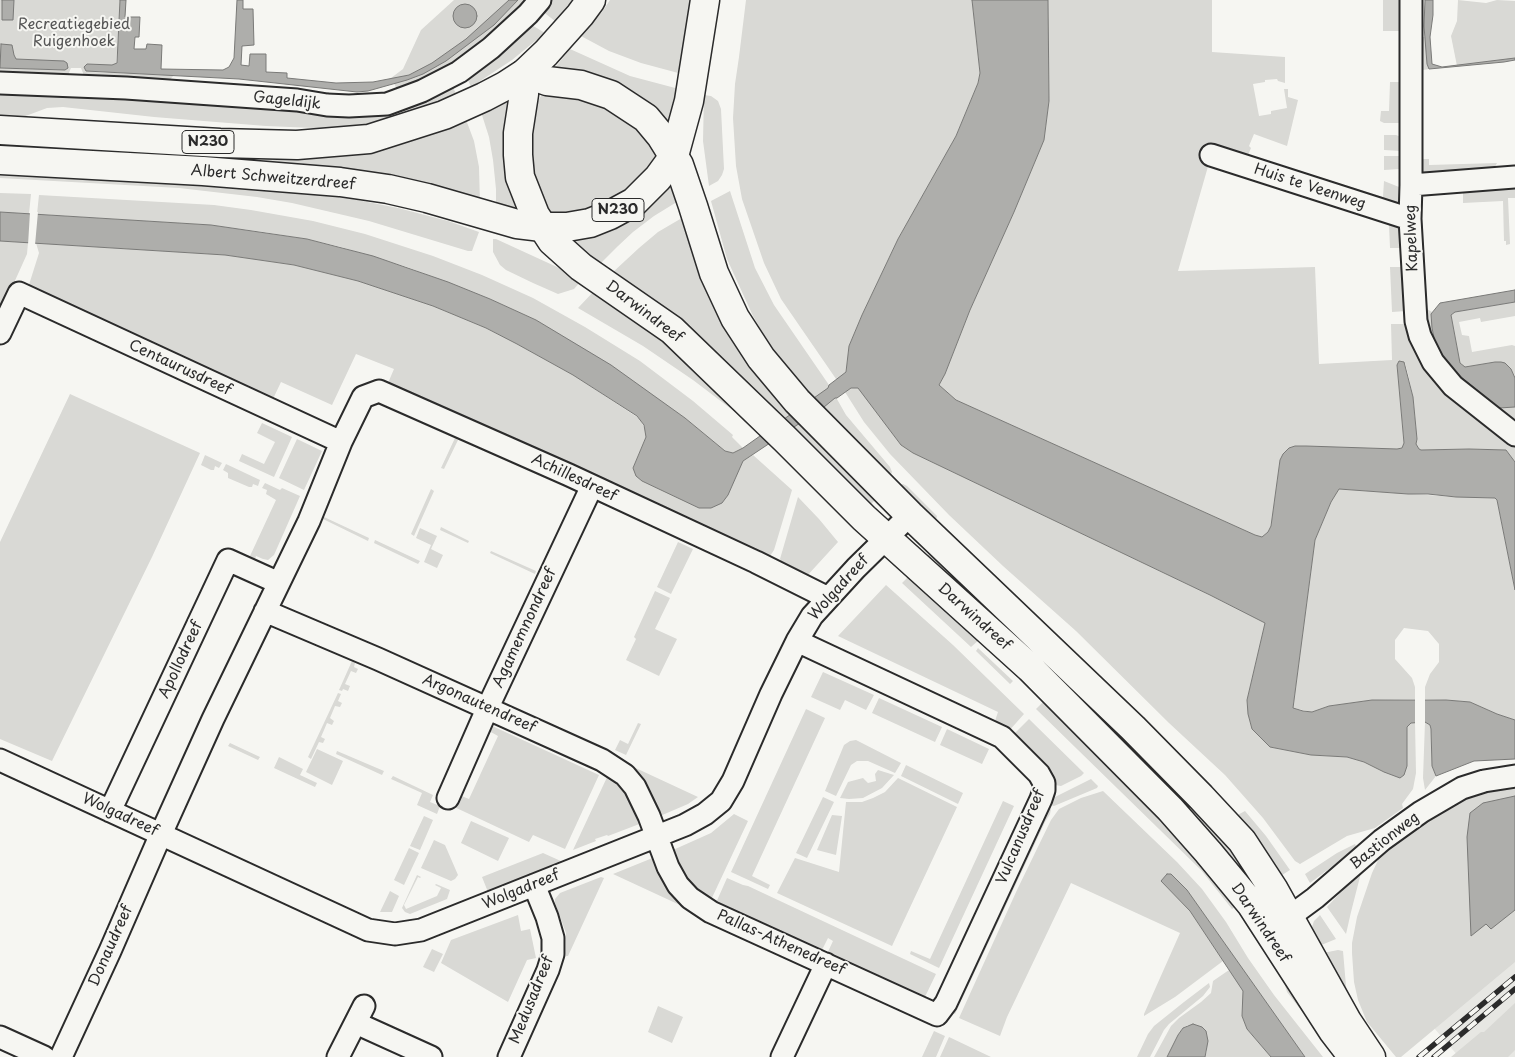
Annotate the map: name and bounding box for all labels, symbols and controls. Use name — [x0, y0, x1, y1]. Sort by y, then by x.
park label: Recreatiegebied Ruigenhoek — [18, 16, 130, 51]
street label: Gageldijk — [252, 88, 322, 114]
road number: N230 — [182, 130, 234, 154]
street label: Huis te Veenweg — [1252, 160, 1368, 214]
street label: Albert Schweitzerdreef — [190, 162, 356, 194]
road number: N230 — [592, 198, 644, 222]
street label: Kapelweg — [1402, 204, 1422, 272]
street label: Darwindreef — [602, 277, 686, 347]
street label: Centaurusdreef — [126, 336, 234, 400]
street label: Achillesdreef — [528, 450, 620, 506]
street label: Wolgadreef — [805, 552, 873, 624]
street label: Agamemnondreef — [489, 565, 561, 691]
street label: Darwindreef — [934, 579, 1014, 655]
street label: Apollodreef — [155, 619, 207, 701]
street label: Argonautendreef — [419, 671, 539, 737]
street label: Vulcanusdreef — [993, 787, 1049, 887]
street label: Wolgadreef — [79, 790, 161, 840]
street label: Bastionweg — [1347, 808, 1423, 874]
street label: Wolgadreef — [480, 866, 562, 914]
street label: Darwindreef — [1227, 880, 1293, 966]
street label: Donaudreef — [85, 903, 137, 989]
street label: Pallas-Athenedreef — [714, 907, 848, 979]
street label: Medusadreef — [506, 953, 558, 1047]

